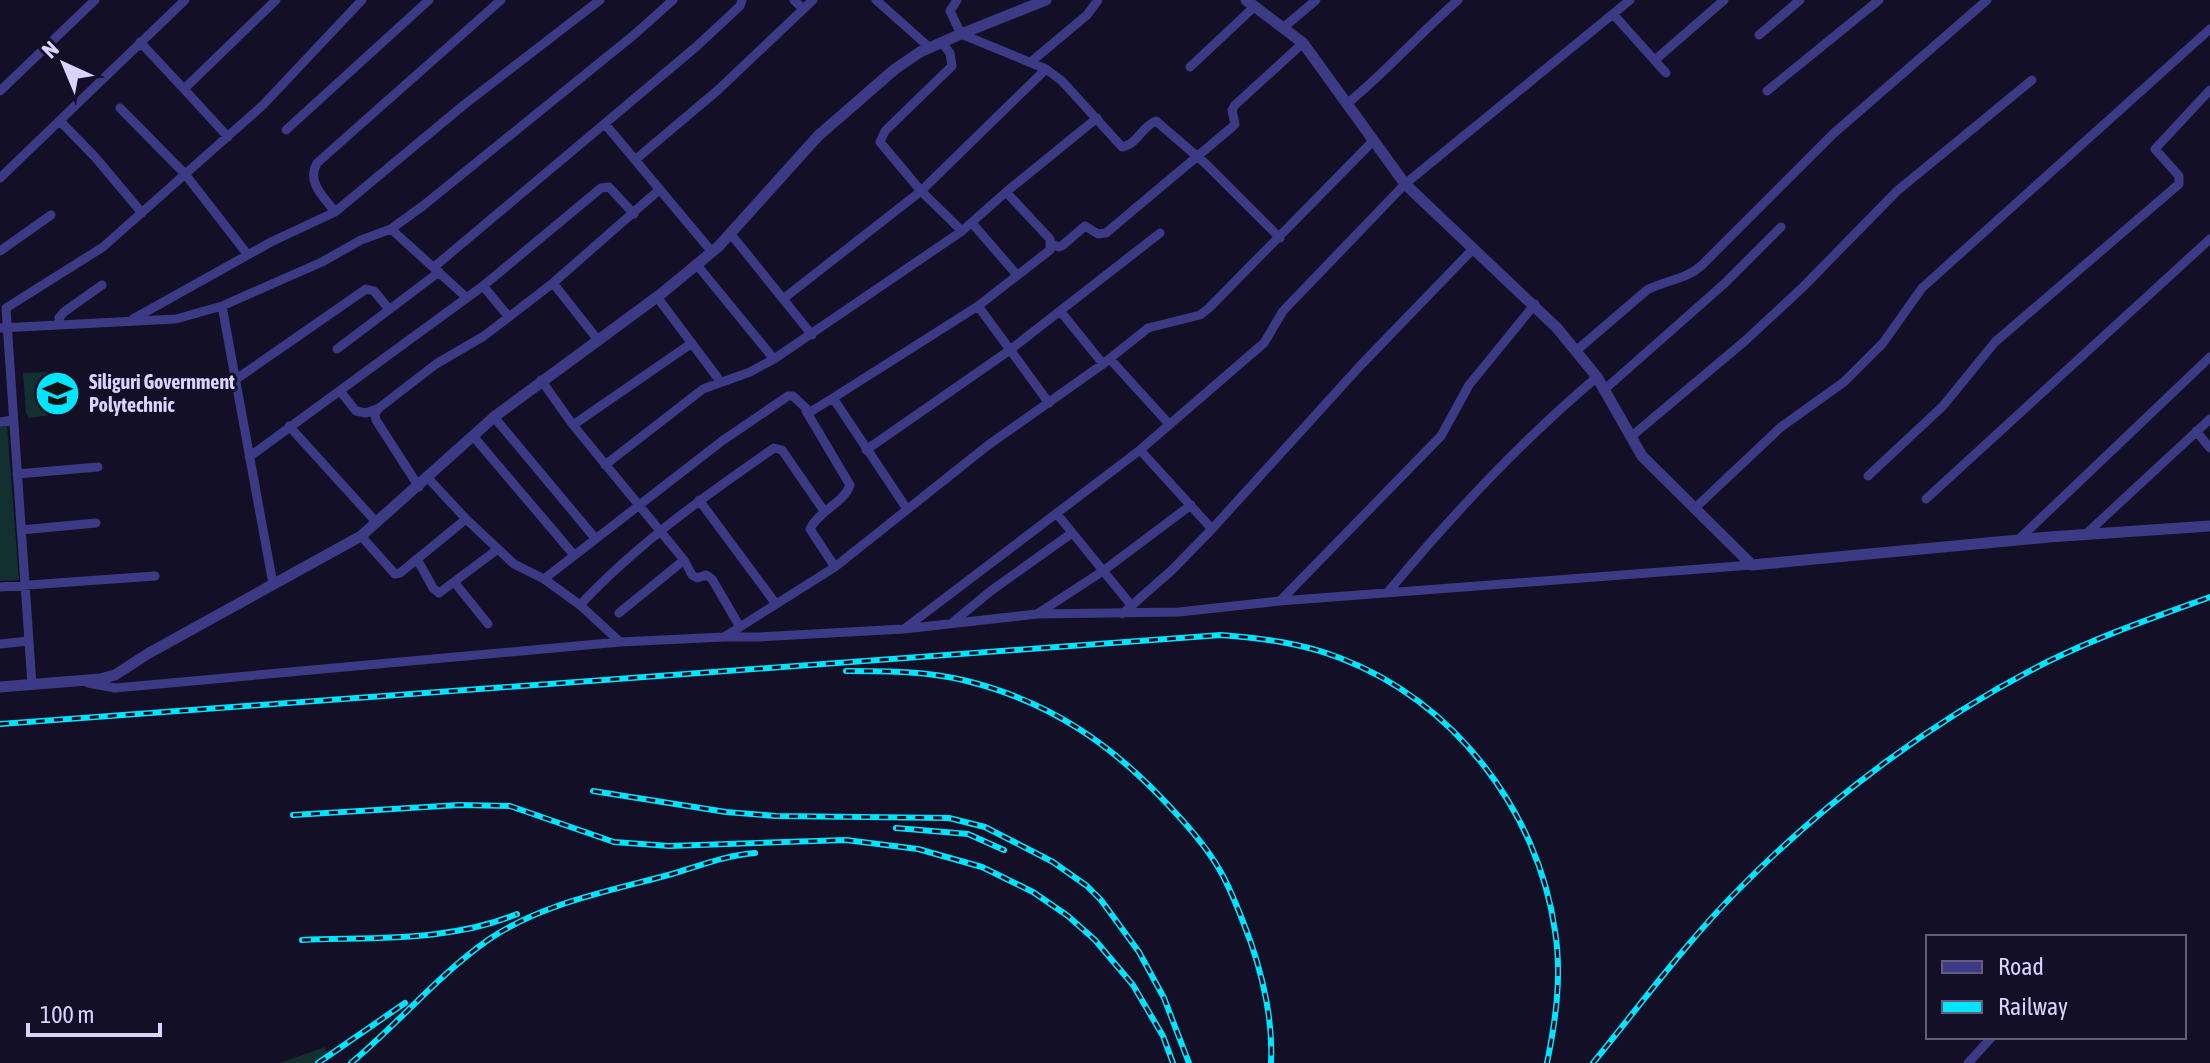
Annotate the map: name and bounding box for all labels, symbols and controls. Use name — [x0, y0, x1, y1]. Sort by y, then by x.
north arrow — [24, 24, 104, 104]
text: N — [36, 36, 64, 63]
school or university icon: Siliguri Government Polytechnic — [34, 369, 82, 417]
place label: Siliguri Government Polytechnic — [89, 370, 235, 416]
legend — [1926, 935, 2186, 1039]
text: Road — [1998, 953, 2044, 980]
scale bar — [28, 987, 160, 1037]
text: Railway — [1998, 993, 2068, 1020]
text: 100 m — [40, 1001, 94, 1028]

